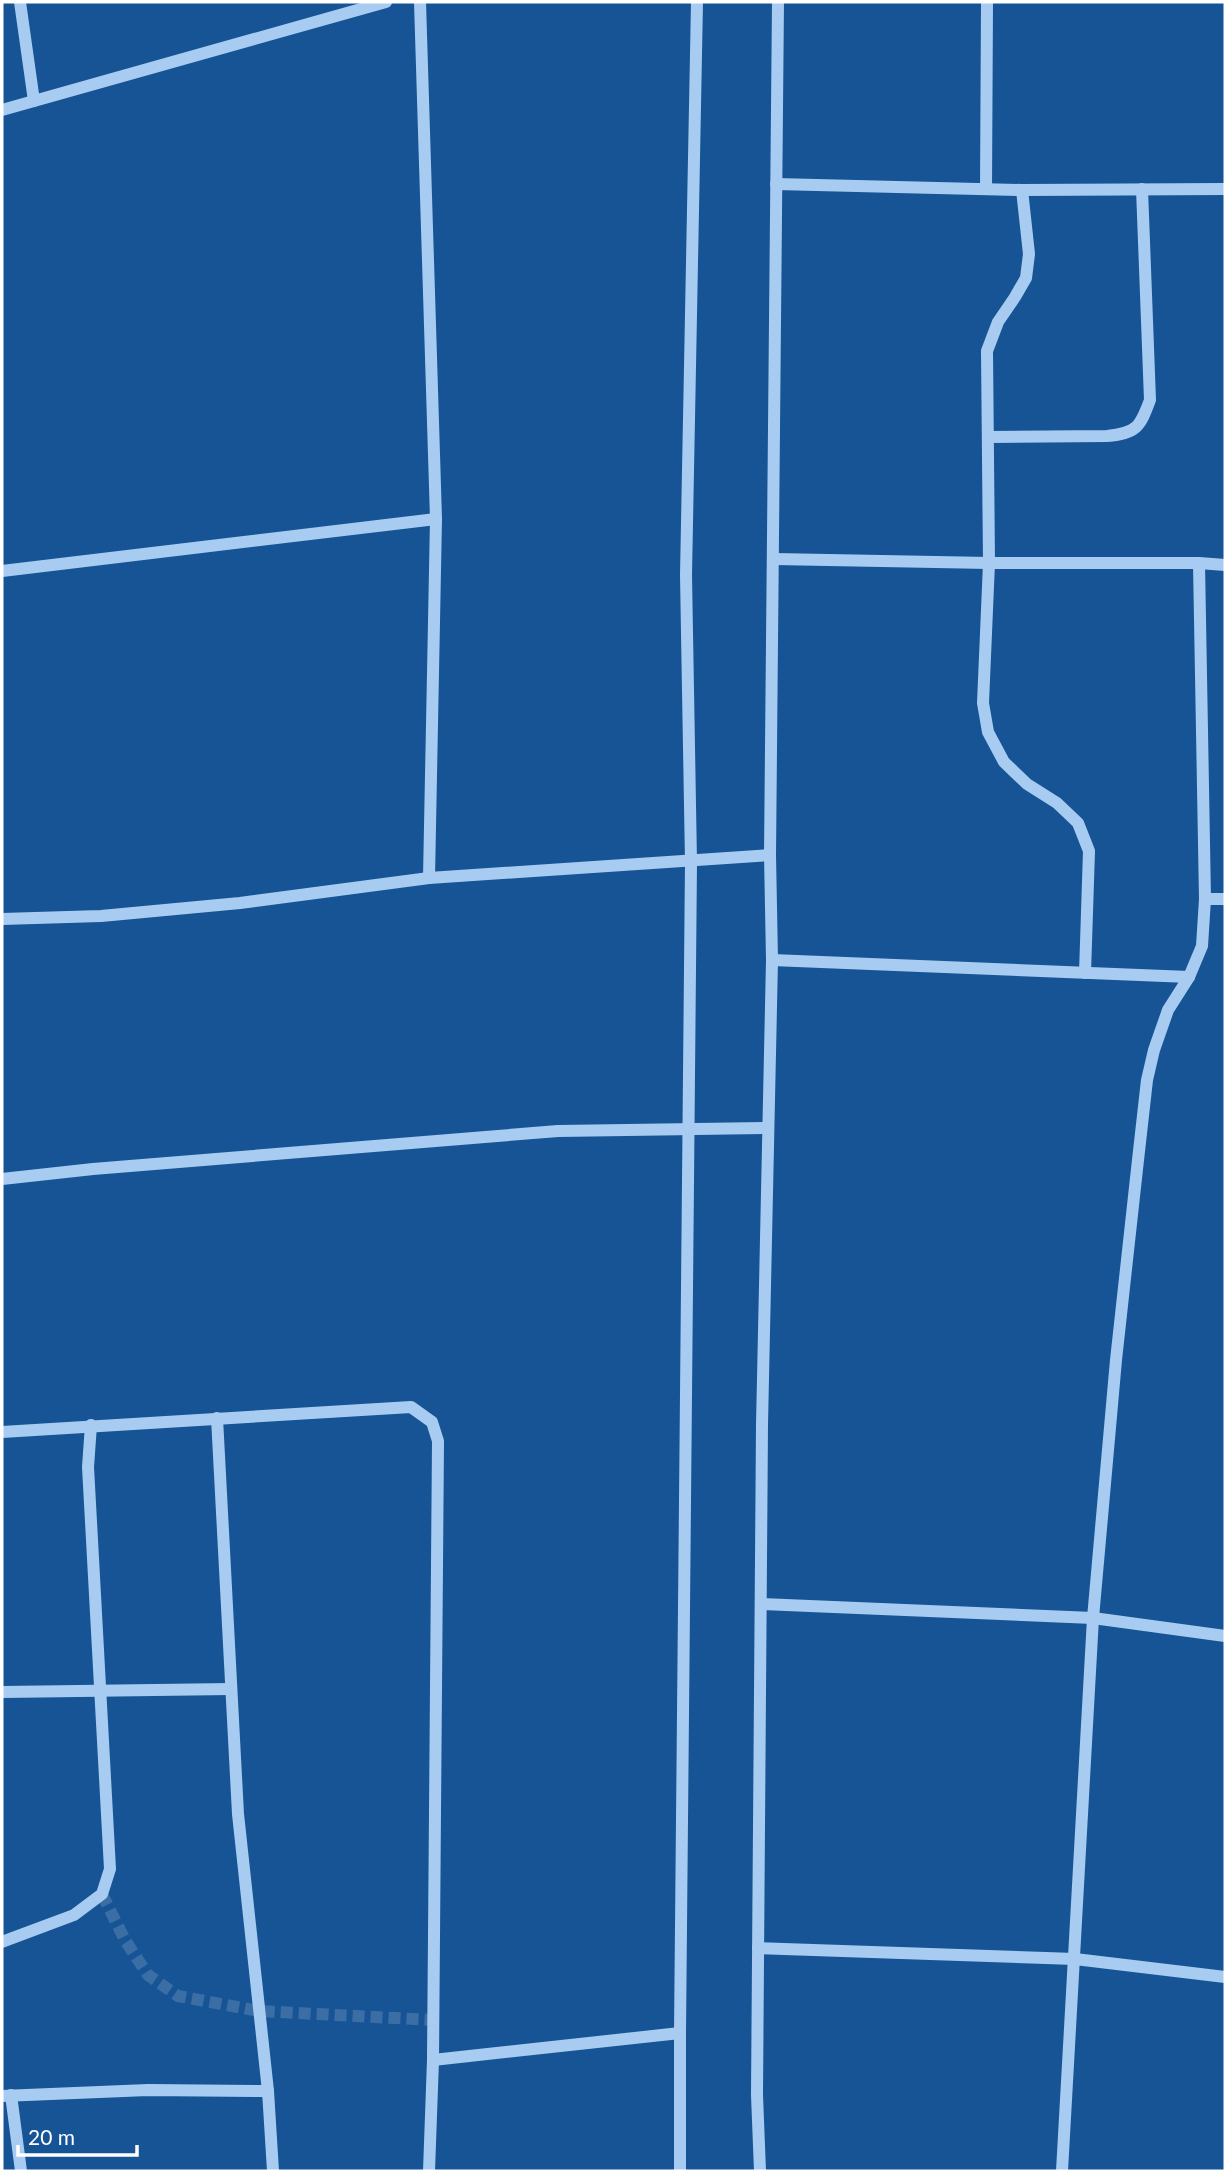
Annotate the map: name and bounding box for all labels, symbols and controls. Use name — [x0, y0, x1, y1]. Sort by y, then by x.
scale bar — [18, 2114, 136, 2158]
text: 20 m — [28, 2124, 75, 2149]

